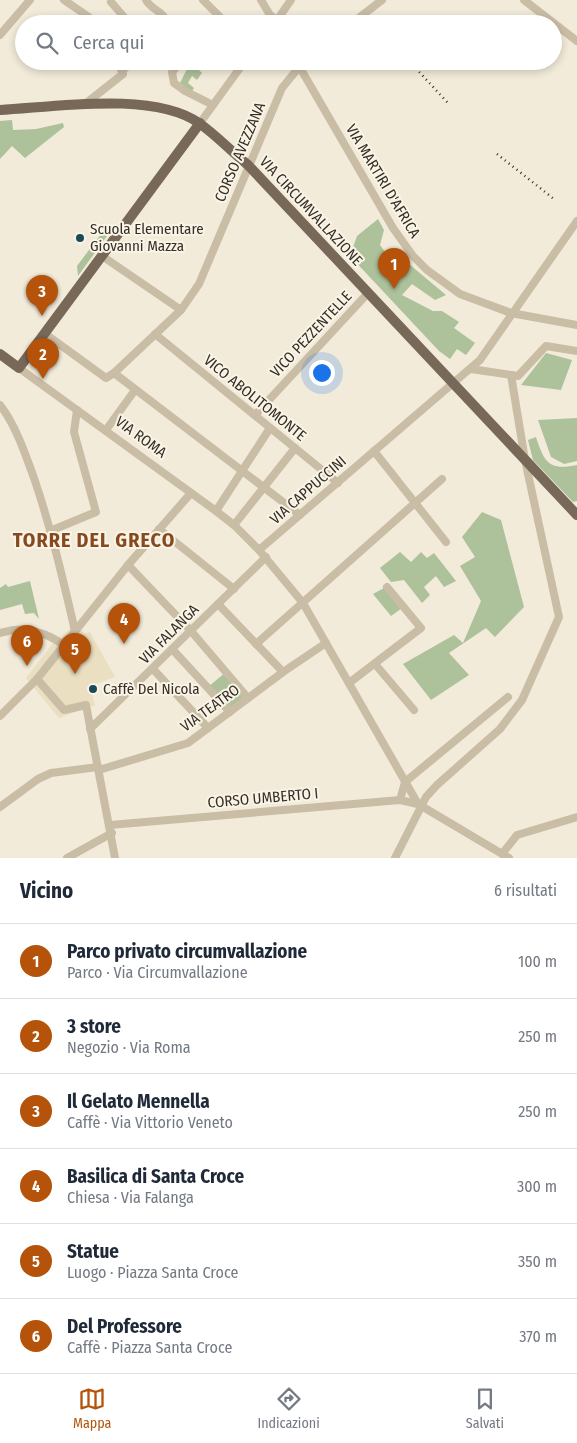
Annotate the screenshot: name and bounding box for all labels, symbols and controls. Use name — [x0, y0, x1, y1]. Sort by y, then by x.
search box — [15, 15, 562, 70]
icon: search — [33, 29, 61, 57]
text: Cerca qui — [73, 31, 144, 54]
street label: CORSO AVEZZANA — [211, 99, 269, 204]
street label: VIA MARTIRI D'AFRICA — [342, 121, 424, 241]
street label: VIA CIRCUMVALLAZIONE — [256, 153, 366, 269]
place label: Scuola Elementare Giovanni Mazza — [90, 220, 204, 255]
marker: Scuola Elementare Giovanni Mazza — [74, 232, 86, 244]
pin: 1 — [378, 248, 410, 289]
pin: 3 — [26, 275, 58, 316]
street label: VICO PEZZENTELLE — [267, 287, 355, 381]
pin: 2 — [27, 338, 59, 379]
street label: VICO ABOLITOMONTE — [200, 351, 310, 445]
your location — [309, 360, 335, 386]
street label: VIA ROMA — [112, 412, 170, 462]
street label: VIA CAPPUCCINI — [266, 452, 350, 528]
district label: TORRE DEL GRECO — [13, 528, 175, 552]
street label: VIA FALANGA — [135, 600, 203, 668]
pin: 4 — [108, 603, 140, 644]
pin: 6 — [11, 625, 43, 666]
pin: 5 — [59, 633, 91, 674]
place label: Caffè Del Nicola — [103, 680, 200, 698]
street label: VIA TEATRO — [177, 681, 243, 735]
marker: Caffè Del Nicola — [87, 683, 99, 695]
street label: CORSO UMBERTO I — [207, 784, 319, 812]
text: Vicino — [20, 878, 73, 904]
text: 6 risultati — [494, 881, 557, 900]
text: Parco privato circumvallazione — [67, 940, 307, 963]
text: 1 — [33, 952, 39, 971]
text: 100 m — [518, 952, 557, 971]
text: Parco · Via Circumvallazione — [67, 963, 248, 982]
text: 3 store — [67, 1015, 121, 1038]
text: 2 — [32, 1027, 40, 1046]
text: 250 m — [518, 1027, 557, 1046]
text: Negozio · Via Roma — [67, 1038, 191, 1057]
text: Il Gelato Mennella — [67, 1090, 210, 1113]
text: 3 — [32, 1102, 40, 1121]
text: 250 m — [518, 1102, 557, 1121]
text: Caffè · Via Vittorio Veneto — [67, 1113, 233, 1132]
text: Basilica di Santa Croce — [67, 1165, 244, 1188]
text: 4 — [32, 1177, 40, 1196]
text: 300 m — [517, 1177, 557, 1196]
text: Chiesa · Via Falanga — [67, 1188, 194, 1207]
text: Statue — [67, 1240, 119, 1263]
text: 5 — [32, 1252, 40, 1271]
text: 350 m — [518, 1252, 557, 1271]
text: Luogo · Piazza Santa Croce — [67, 1263, 238, 1282]
text: Del Professore — [67, 1315, 182, 1338]
text: 6 — [32, 1327, 40, 1346]
text: 370 m — [519, 1327, 557, 1346]
text: Caffè · Piazza Santa Croce — [67, 1338, 232, 1357]
tab: Mappa — [73, 1385, 111, 1432]
tab: Indicazioni — [258, 1385, 320, 1432]
tab: Salvati — [466, 1385, 504, 1432]

